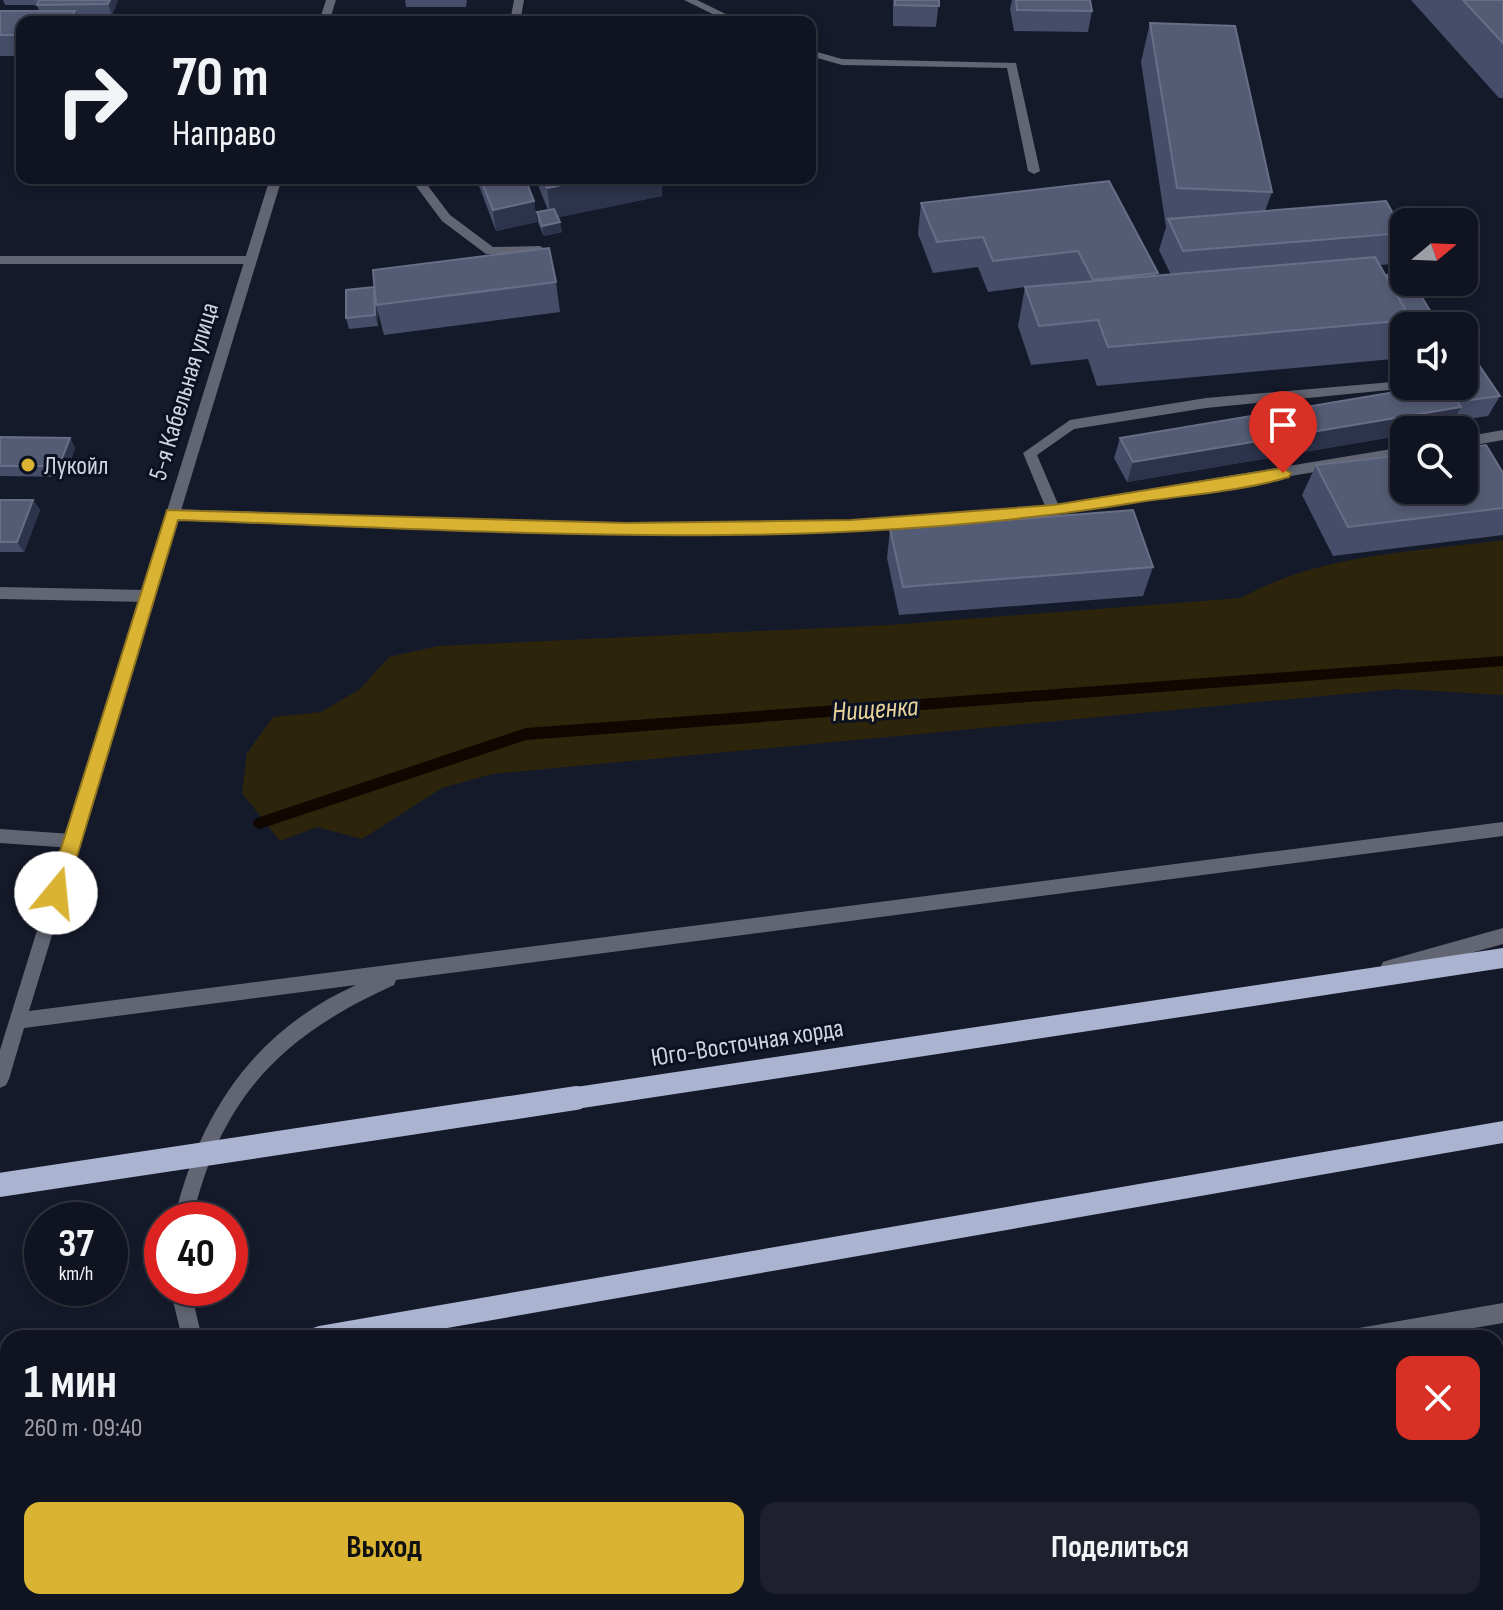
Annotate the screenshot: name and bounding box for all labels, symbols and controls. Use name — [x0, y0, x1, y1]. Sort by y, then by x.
text: 70 m — [172, 45, 269, 112]
icon: right — [40, 48, 144, 152]
text: Направо — [172, 113, 276, 156]
north arrow — [1390, 208, 1478, 296]
map controls — [1390, 208, 1478, 504]
street label: 5-я Кабельная улица — [143, 299, 226, 484]
button: sound — [1390, 312, 1478, 400]
pin — [1249, 391, 1317, 473]
icon: arrive — [1261, 403, 1305, 447]
button: search — [1390, 416, 1478, 504]
place label: Лукойл — [44, 451, 108, 482]
marker: Лукойл — [19, 456, 37, 474]
water label: Нищенка — [831, 690, 920, 729]
position arrow — [14, 851, 98, 935]
street label: Юго-Восточная хорда — [649, 1013, 846, 1074]
speed limit sign: 40 — [144, 1202, 248, 1306]
text: 37 — [58, 1220, 94, 1268]
text: km/h — [59, 1262, 93, 1286]
text: 1 мин — [24, 1354, 117, 1411]
button: close — [1396, 1356, 1480, 1440]
text: 260 m · 09:40 — [24, 1413, 142, 1444]
button: Выход — [24, 1502, 744, 1594]
button: Поделиться — [760, 1502, 1480, 1594]

